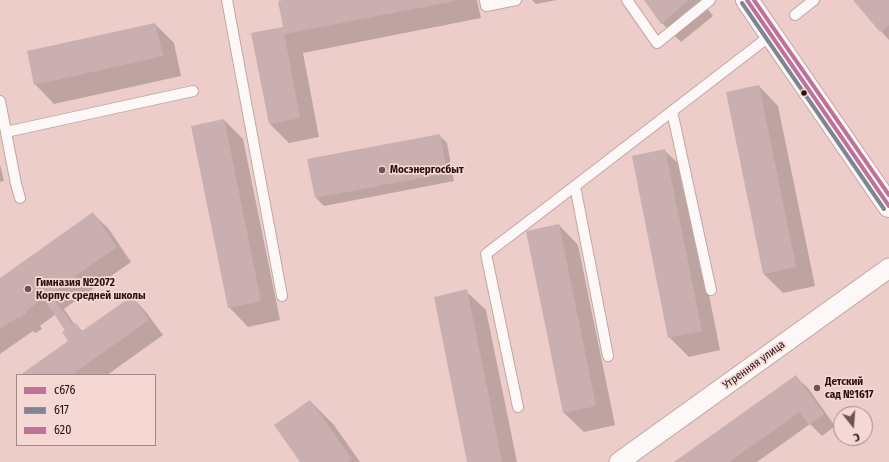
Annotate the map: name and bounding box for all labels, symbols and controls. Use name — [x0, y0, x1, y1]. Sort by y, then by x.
unlabelled marker — [799, 88, 809, 98]
place label: Мосэнергосбыт — [390, 163, 464, 177]
marker: Мосэнергосбыт — [377, 165, 387, 175]
place label: Гимназия №2072 Корпус средней школы — [36, 276, 146, 302]
marker: Гимназия №2072 Корпус средней школы — [23, 284, 33, 294]
street label: Утренняя улица — [720, 338, 788, 392]
legend — [16, 374, 156, 446]
place label: Детский сад №1617 — [825, 375, 873, 401]
text: с676 — [54, 383, 75, 397]
marker: Детский сад №1617 — [812, 383, 822, 393]
text: 617 — [54, 403, 69, 417]
north arrow — [833, 406, 873, 446]
text: 620 — [54, 423, 71, 437]
text: С — [852, 430, 861, 444]

